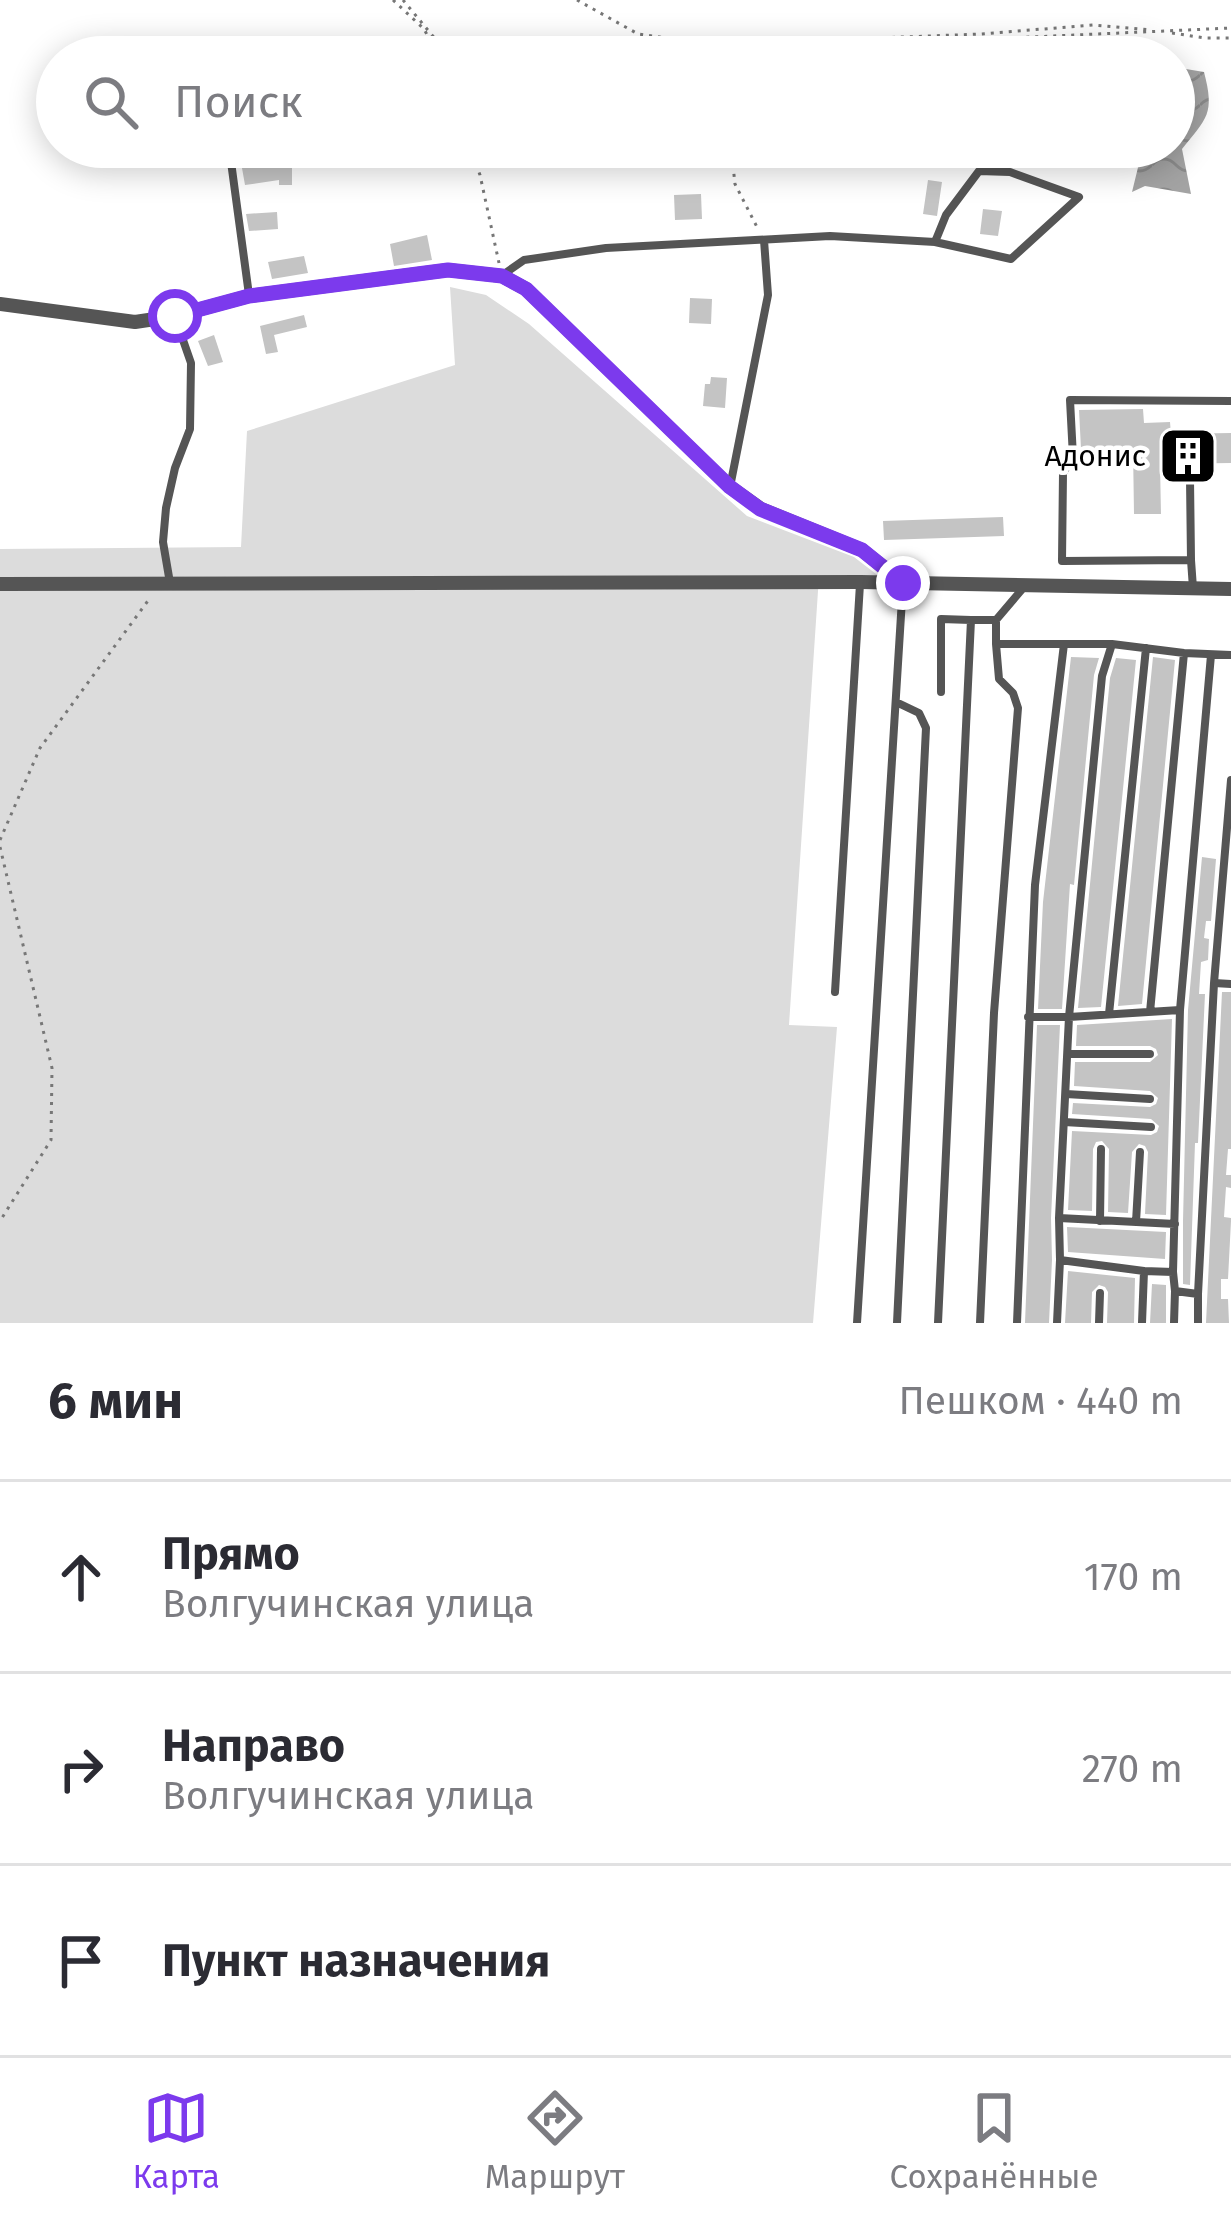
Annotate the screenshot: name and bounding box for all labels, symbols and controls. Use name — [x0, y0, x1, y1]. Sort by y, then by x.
search box — [36, 36, 1195, 168]
icon: search — [78, 69, 144, 135]
text: Поиск — [174, 75, 303, 129]
route start — [148, 289, 202, 343]
building icon: Адонис — [1157, 425, 1219, 487]
place label: Адонис — [1044, 438, 1146, 474]
route end — [876, 556, 930, 610]
text: 6 мин — [48, 1370, 183, 1432]
text: Пешком · 440 m — [898, 1378, 1183, 1424]
text: Прямо — [162, 1527, 300, 1581]
icon: ahead — [48, 1544, 114, 1610]
text: 170 m — [1084, 1554, 1183, 1600]
text: Волгучинская улица — [162, 1581, 535, 1627]
text: Направо — [162, 1719, 345, 1773]
icon: right — [48, 1736, 114, 1802]
text: 270 m — [1082, 1746, 1183, 1792]
text: Волгучинская улица — [162, 1773, 535, 1819]
icon: arrive — [48, 1928, 114, 1994]
text: Пункт назначения — [162, 1934, 550, 1988]
tab: Карта — [132, 2085, 220, 2197]
tab: Маршрут — [485, 2085, 625, 2197]
tab: Сохранённые — [890, 2085, 1099, 2197]

